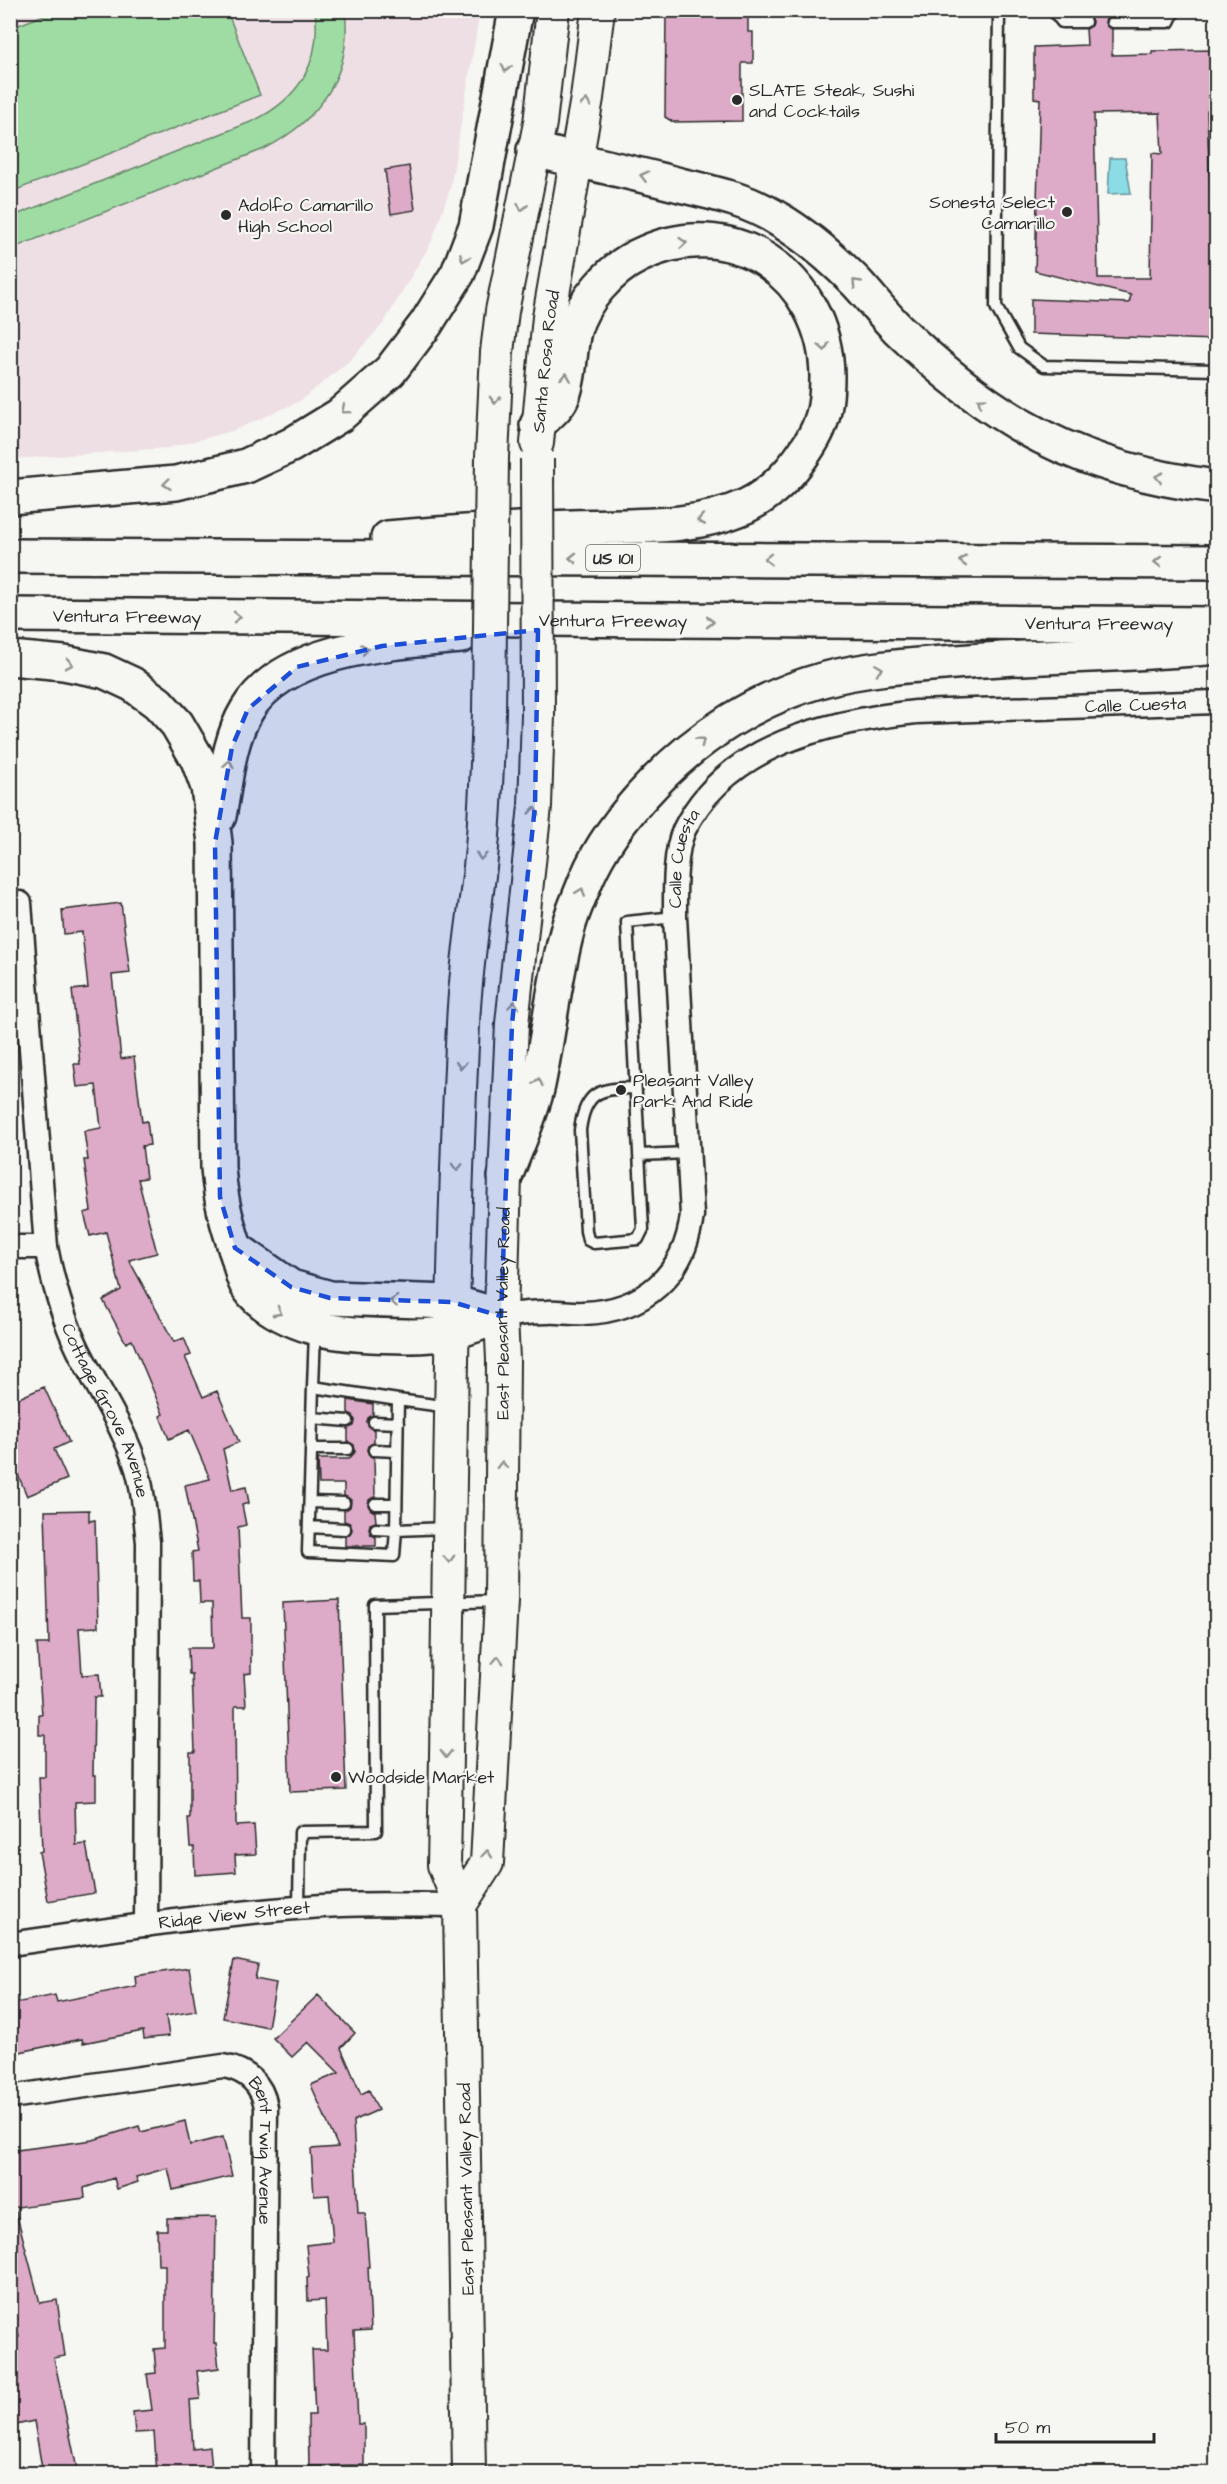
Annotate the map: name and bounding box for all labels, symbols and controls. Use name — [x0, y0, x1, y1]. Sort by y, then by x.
one-way arrow — [500, 63, 513, 73]
place label: SLATE Steak, Sushi and Cocktails — [749, 78, 914, 124]
marker: SLATE Steak, Sushi and Cocktails — [730, 93, 744, 107]
one-way arrow — [579, 98, 591, 107]
one-way arrow — [639, 170, 649, 183]
place label: Sonesta Select Camarillo — [929, 190, 1056, 236]
place label: Adolfo Camarillo High School — [238, 193, 373, 240]
one-way arrow — [516, 202, 529, 212]
marker: Sonesta Select Camarillo — [1060, 205, 1074, 219]
marker: Adolfo Camarillo High School — [219, 208, 233, 222]
one-way arrow — [679, 237, 688, 250]
one-way arrow — [459, 252, 471, 263]
one-way arrow — [853, 280, 864, 291]
street label: Santa Rosa Road — [526, 288, 566, 434]
one-way arrow — [817, 343, 829, 352]
one-way arrow — [560, 372, 572, 382]
one-way arrow — [488, 396, 501, 405]
one-way arrow — [977, 397, 988, 408]
one-way arrow — [341, 403, 352, 414]
one-way arrow — [1154, 471, 1164, 484]
one-way arrow — [163, 477, 172, 490]
one-way arrow — [697, 513, 706, 525]
road number: US 101 — [586, 545, 640, 571]
one-way arrow — [569, 552, 578, 564]
one-way arrow — [764, 553, 773, 565]
one-way arrow — [959, 555, 968, 567]
one-way arrow — [1154, 556, 1163, 568]
street label: Ventura Freeway — [53, 604, 201, 631]
street label: Ventura Freeway — [539, 608, 687, 635]
one-way arrow — [232, 611, 241, 623]
street label: Ventura Freeway — [1025, 611, 1173, 638]
one-way arrow — [705, 616, 714, 628]
one-way arrow — [360, 643, 370, 656]
one-way arrow — [63, 657, 73, 670]
one-way arrow — [875, 663, 884, 675]
street label: Calle Cuesta — [1084, 691, 1187, 719]
one-way arrow — [694, 737, 705, 748]
one-way arrow — [222, 760, 234, 769]
street label: Calle Cuesta — [663, 804, 706, 908]
one-way arrow — [527, 807, 540, 816]
one-way arrow — [475, 851, 488, 860]
one-way arrow — [574, 888, 587, 898]
one-way arrow — [507, 1001, 520, 1010]
one-way arrow — [455, 1061, 467, 1070]
place label: Pleasant Valley Park And Ride — [633, 1068, 754, 1114]
one-way arrow — [531, 1077, 544, 1087]
marker: Pleasant Valley Park And Ride — [614, 1083, 628, 1097]
one-way arrow — [451, 1163, 463, 1172]
street label: East Pleasant Valley Road — [489, 1207, 517, 1420]
one-way arrow — [390, 1294, 399, 1307]
one-way arrow — [272, 1305, 282, 1316]
street label: Cottage Grove Avenue — [55, 1319, 155, 1500]
one-way arrow — [496, 1460, 508, 1469]
one-way arrow — [442, 1554, 455, 1563]
one-way arrow — [491, 1655, 504, 1664]
one-way arrow — [440, 1749, 453, 1758]
place label: Woodside Market — [348, 1765, 495, 1790]
marker: Woodside Market — [329, 1770, 343, 1784]
one-way arrow — [480, 1850, 493, 1859]
street label: Ridge View Street — [157, 1895, 311, 1936]
street label: Bent Twig Avenue — [242, 2071, 278, 2225]
street label: East Pleasant Valley Road — [452, 2083, 482, 2295]
scale bar — [996, 2406, 1154, 2444]
text: 50 m — [1005, 2415, 1050, 2440]

